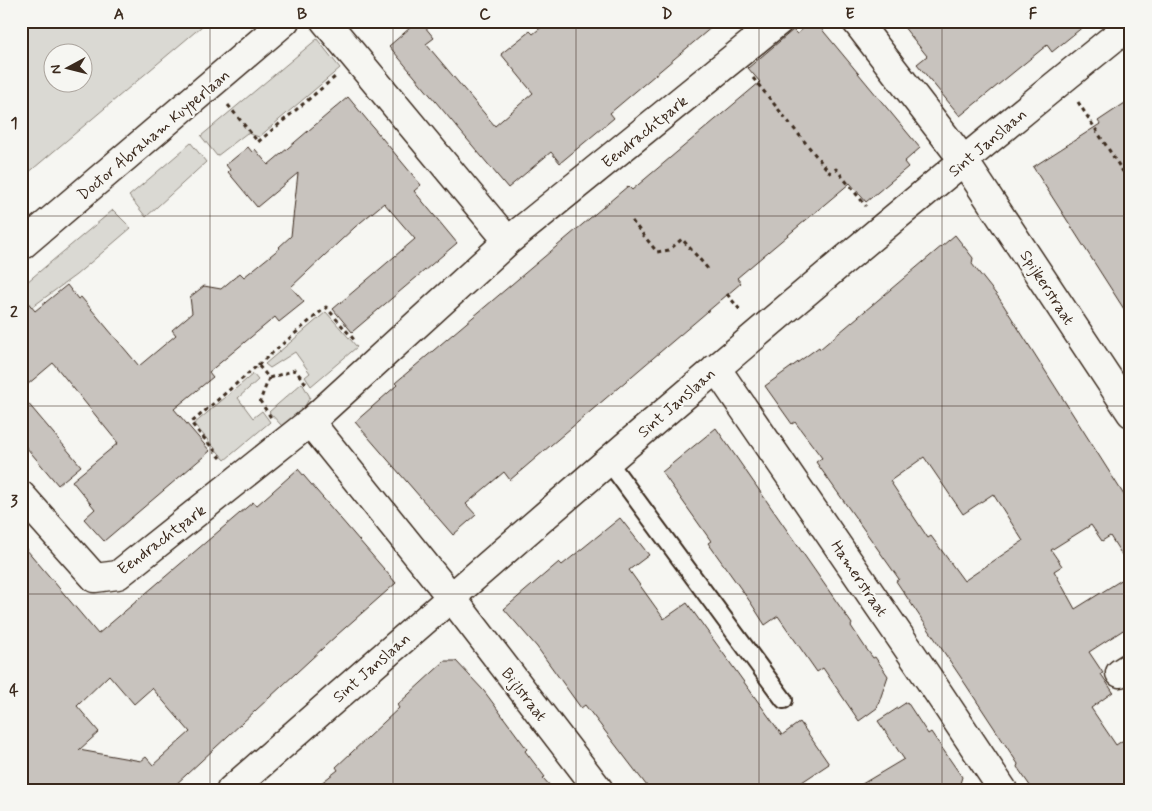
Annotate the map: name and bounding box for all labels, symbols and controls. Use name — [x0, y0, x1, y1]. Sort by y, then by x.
text: A — [114, 4, 124, 25]
text: B — [297, 4, 307, 25]
text: C — [479, 4, 491, 25]
text: D — [661, 4, 673, 25]
text: E — [845, 4, 855, 25]
text: F — [1029, 4, 1038, 25]
north arrow — [42, 42, 92, 92]
text: N — [47, 64, 66, 75]
street label: Doctor Abraham Kuyperlaan — [73, 65, 235, 205]
street label: Eendrachtpark — [597, 91, 692, 173]
street label: Sint Janslaan — [944, 104, 1032, 182]
text: 1 — [10, 113, 18, 134]
street label: Spijkerstraat — [1015, 246, 1079, 329]
text: 2 — [10, 302, 18, 323]
street label: Sint Janslaan — [634, 364, 720, 443]
text: 3 — [10, 491, 18, 512]
street label: Eendrachtpark — [114, 500, 210, 580]
street label: Hamerstraat — [825, 537, 892, 621]
street label: Sint Janslaan — [329, 629, 415, 708]
street label: Bijlstraat — [496, 664, 551, 726]
text: 4 — [9, 680, 19, 701]

